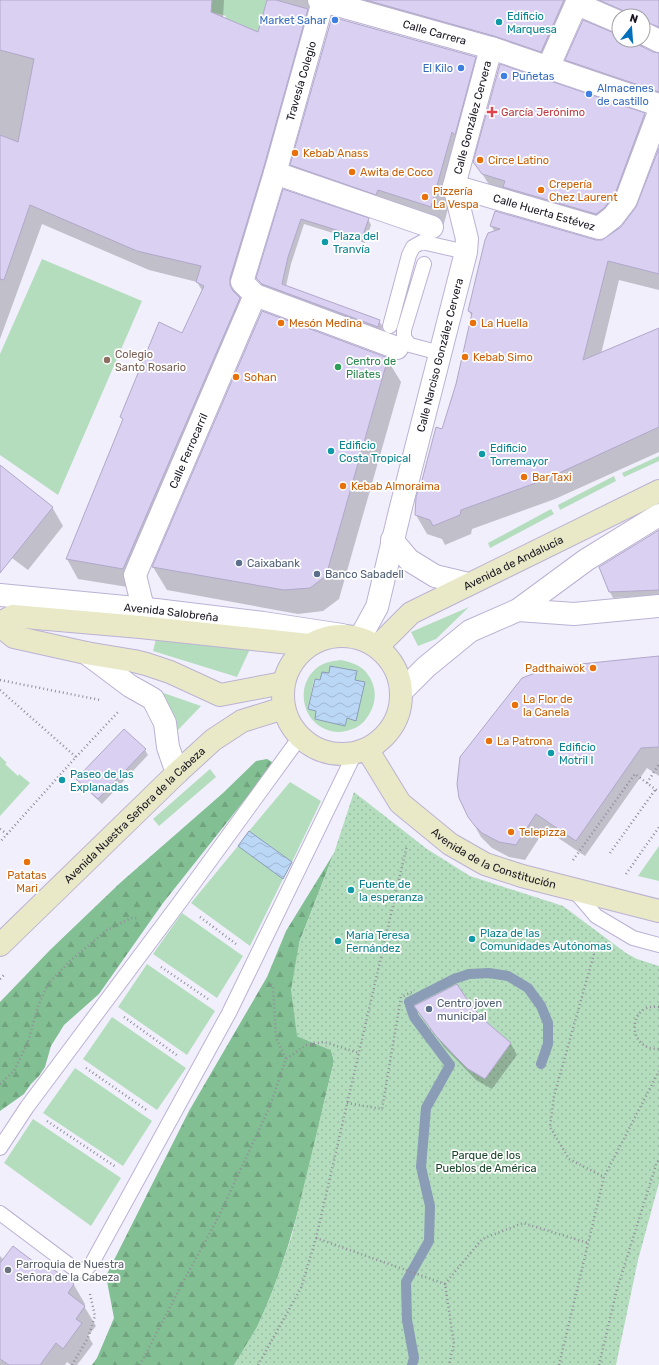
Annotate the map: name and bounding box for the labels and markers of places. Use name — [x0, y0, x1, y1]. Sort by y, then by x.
place label: Edificio Marquesa — [507, 10, 557, 36]
place label: Market Sahar — [260, 14, 328, 27]
marker: Market Sahar — [330, 15, 340, 25]
marker: Edificio Marquesa — [494, 17, 504, 27]
place label: El Kilo — [423, 62, 453, 75]
marker: El Kilo — [456, 63, 466, 73]
place label: Puñetas — [512, 70, 555, 83]
marker: Puñetas — [499, 71, 509, 81]
place label: Almacenes de castillo — [597, 82, 654, 108]
marker: Almacenes de castillo — [584, 89, 594, 99]
marker: García Jerónimo — [486, 106, 498, 118]
place label: García Jerónimo — [501, 106, 585, 119]
place label: Kebab Anass — [303, 147, 369, 160]
marker: Kebab Anass — [290, 148, 300, 158]
place label: Circe Latino — [488, 154, 549, 167]
marker: Circe Latino — [475, 155, 485, 165]
place label: Awita de Coco — [360, 166, 433, 179]
marker: Awita de Coco — [347, 167, 357, 177]
place label: Crepería Chez Laurent — [549, 178, 618, 204]
place label: Pizzería La Vespa — [433, 185, 479, 211]
marker: Crepería Chez Laurent — [536, 185, 546, 195]
marker: Pizzería La Vespa — [420, 192, 430, 202]
place label: Plaza del Tranvía — [333, 230, 379, 256]
marker: Plaza del Tranvía — [320, 237, 330, 247]
place label: Mesón Medina — [289, 317, 362, 330]
place label: La Huella — [481, 317, 528, 330]
marker: Mesón Medina — [276, 318, 286, 328]
marker: La Huella — [468, 318, 478, 328]
place label: Colegio Santo Rosario — [115, 348, 186, 374]
place label: Kebab Simo — [473, 351, 533, 364]
marker: Kebab Simo — [460, 352, 470, 362]
marker: Colegio Santo Rosario — [102, 355, 112, 365]
place label: Centro de Pilates — [346, 355, 396, 381]
marker: Centro de Pilates — [333, 362, 343, 372]
place label: Sohan — [244, 371, 277, 384]
marker: Sohan — [231, 372, 241, 382]
place label: Edificio Costa Tropical — [339, 439, 411, 465]
place label: Edificio Torremayor — [490, 442, 549, 468]
marker: Edificio Costa Tropical — [326, 446, 336, 456]
marker: Edificio Torremayor — [477, 449, 487, 459]
place label: Bar Taxi — [532, 471, 572, 484]
marker: Bar Taxi — [519, 472, 529, 482]
place label: Kebab Almoraima — [351, 480, 440, 493]
marker: Kebab Almoraima — [338, 481, 348, 491]
place label: Caixabank — [247, 557, 300, 570]
marker: Caixabank — [234, 558, 244, 568]
place label: Banco Sabadell — [325, 568, 404, 581]
marker: Banco Sabadell — [312, 569, 322, 579]
place label: Padthaiwok — [525, 662, 585, 675]
marker: Padthaiwok — [588, 663, 598, 673]
place label: La Flor de la Canela — [523, 693, 573, 719]
marker: La Flor de la Canela — [510, 700, 520, 710]
place label: La Patrona — [497, 735, 552, 748]
marker: La Patrona — [484, 736, 494, 746]
place label: Edificio Motril I — [559, 741, 596, 767]
marker: Edificio Motril I — [546, 748, 556, 758]
place label: Paseo de las Explanadas — [70, 768, 134, 794]
marker: Paseo de las Explanadas — [57, 775, 67, 785]
place label: Telepizza — [519, 826, 566, 839]
marker: Telepizza — [506, 827, 516, 837]
marker: Patatas Mari — [22, 857, 32, 867]
place label: Patatas Mari — [7, 869, 47, 895]
place label: Fuente de la esperanza — [359, 878, 423, 904]
marker: Fuente de la esperanza — [346, 885, 356, 895]
place label: Plaza de las Comunidades Autónomas — [480, 927, 612, 953]
place label: María Teresa Fernández — [346, 929, 410, 955]
marker: Plaza de las Comunidades Autónomas — [467, 934, 477, 944]
marker: María Teresa Fernández — [333, 936, 343, 946]
place label: Centro joven municipal — [437, 997, 502, 1023]
marker: Centro joven municipal — [424, 1004, 434, 1014]
place label: Parroquia de Nuestra Señora de la Cabeza — [16, 1258, 124, 1284]
marker: Parroquia de Nuestra Señora de la Cabeza — [3, 1265, 13, 1275]

